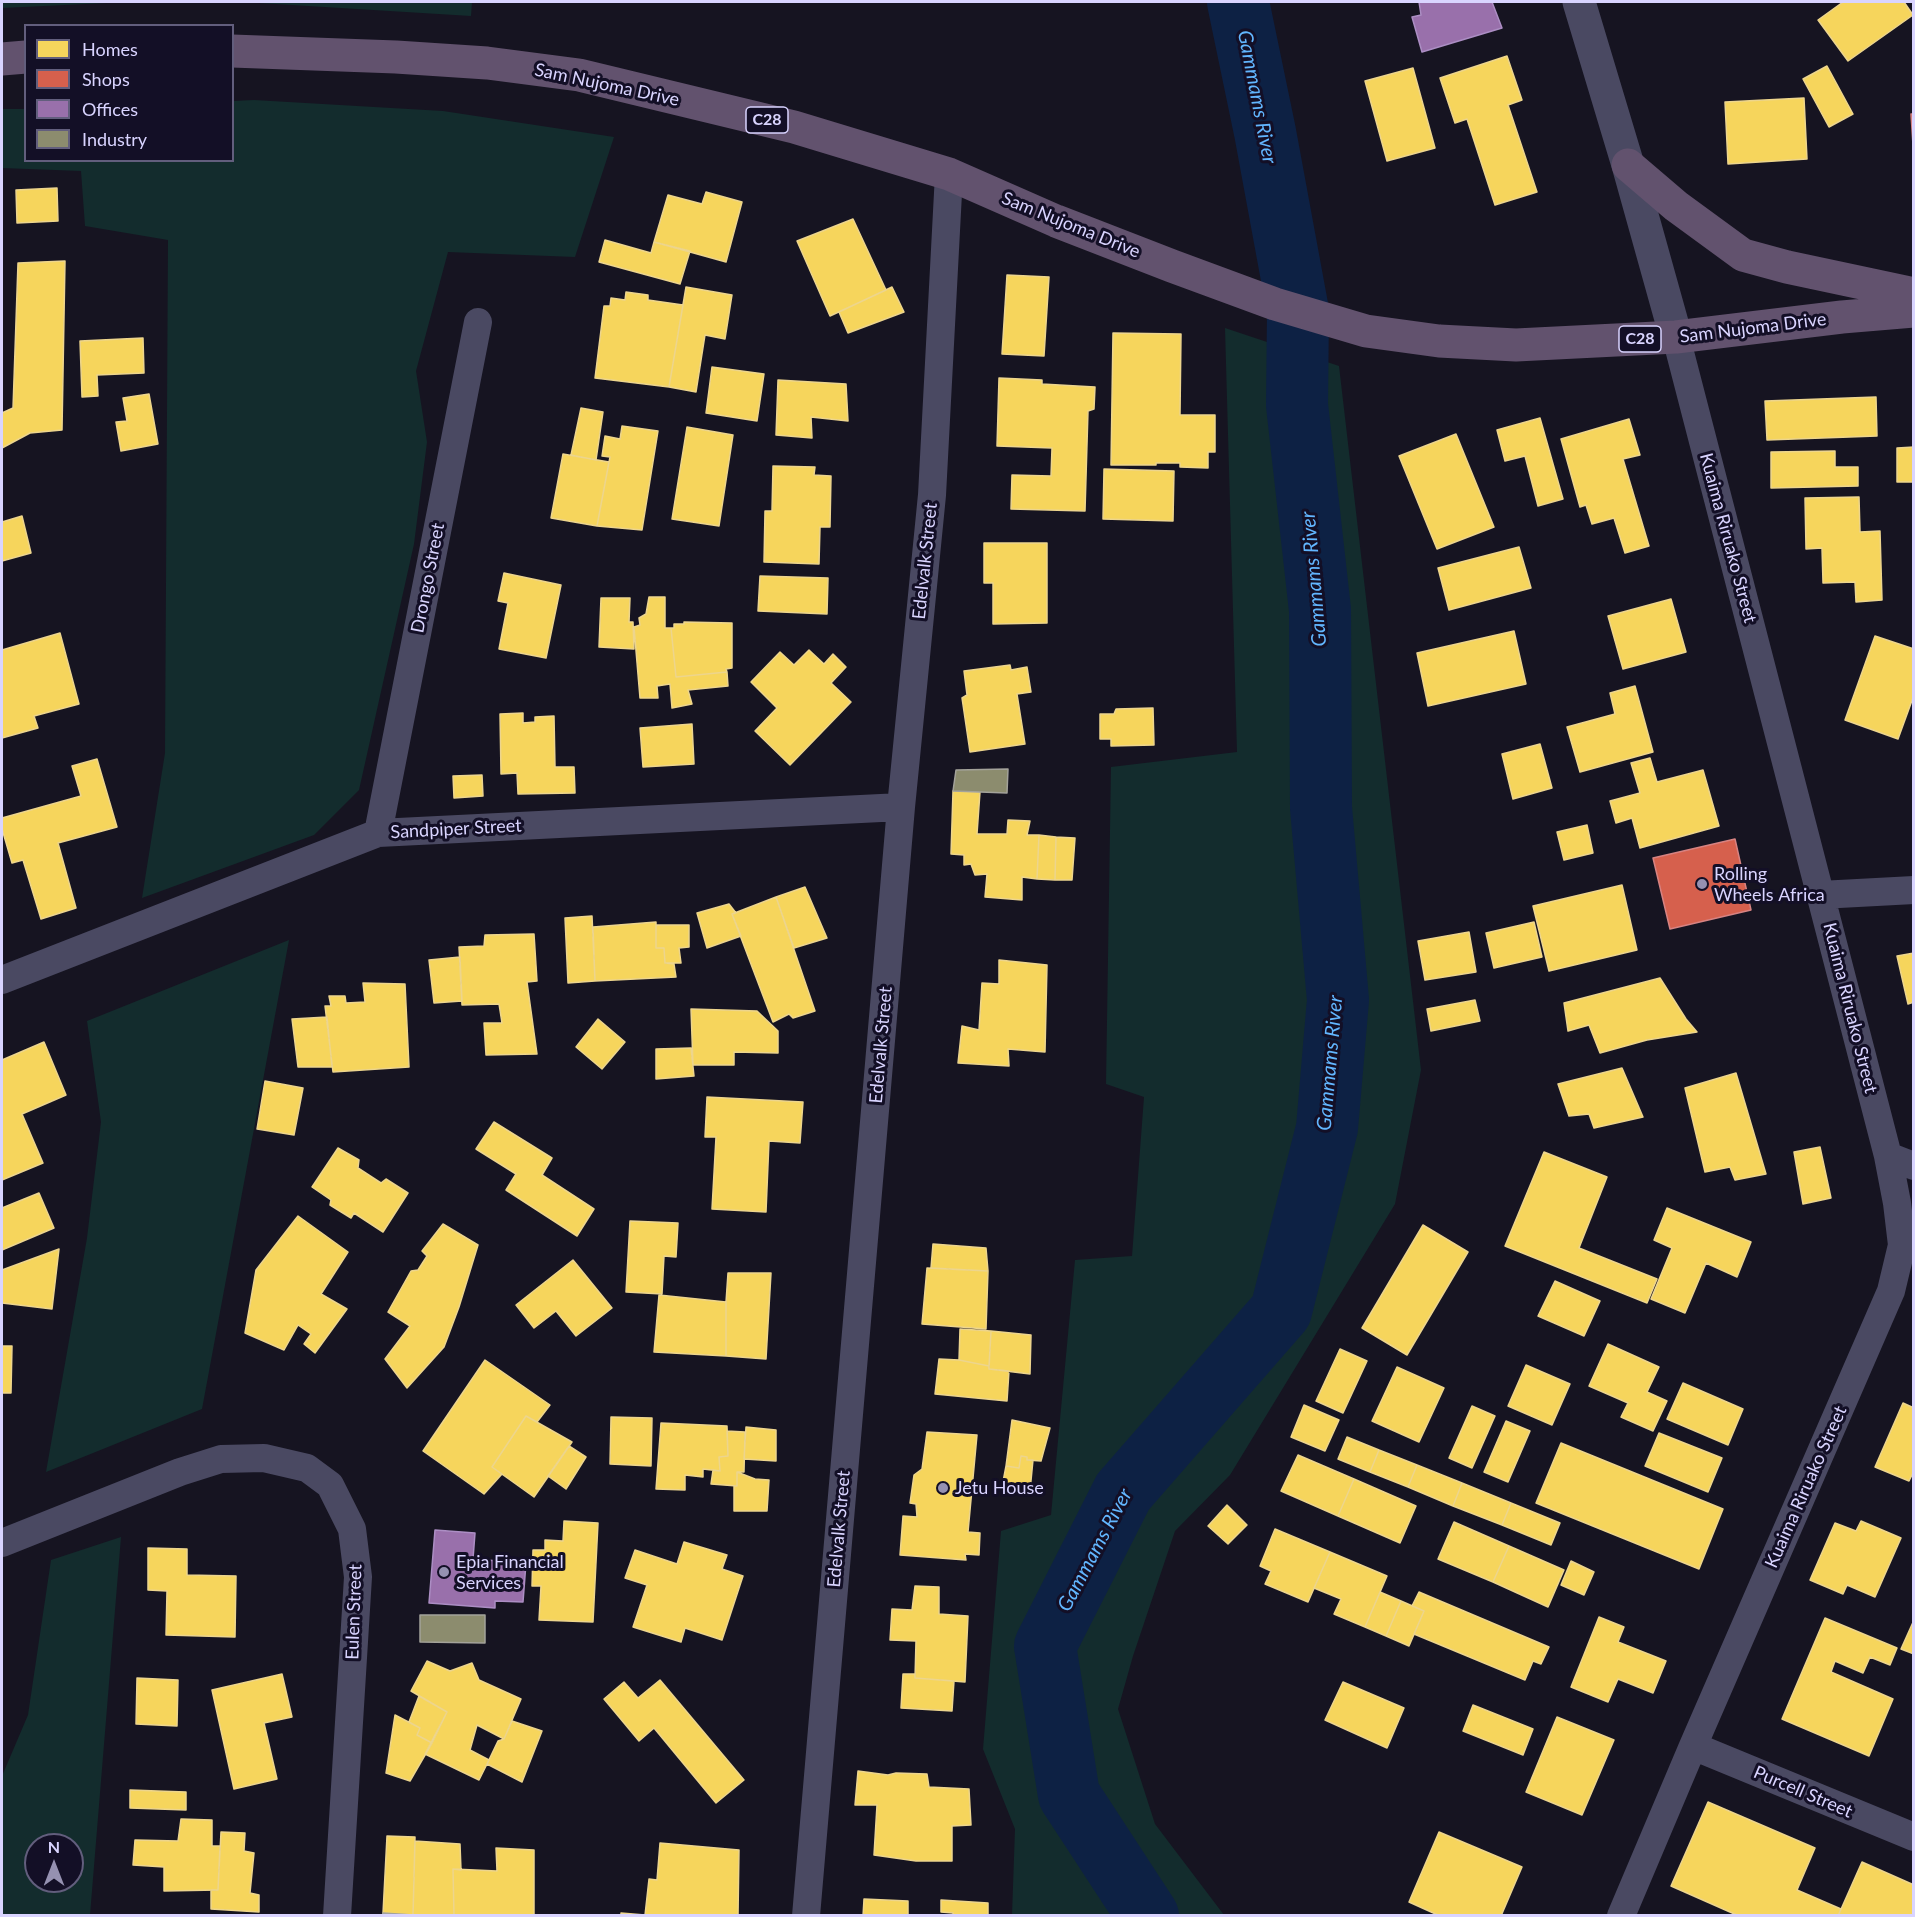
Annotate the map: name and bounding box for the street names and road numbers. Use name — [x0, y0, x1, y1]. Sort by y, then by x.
street label: Sam Nujoma Drive — [533, 59, 681, 111]
road number: C28 — [746, 107, 788, 133]
street label: Sam Nujoma Drive — [999, 187, 1143, 263]
street label: Sam Nujoma Drive — [1679, 308, 1827, 348]
road number: C28 — [1619, 326, 1661, 352]
street label: Kuaima Riruako Street — [1695, 451, 1761, 625]
street label: Edelvalk Street — [908, 502, 942, 620]
street label: Drongo Street — [407, 521, 449, 635]
street label: Sandpiper Street — [390, 815, 522, 843]
street label: Kuaima Riruako Street — [1818, 921, 1882, 1095]
street label: Edelvalk Street — [865, 986, 897, 1104]
street label: Kuaima Riruako Street — [1761, 1403, 1851, 1571]
street label: Edelvalk Street — [823, 1470, 855, 1588]
street label: Eulen Street — [342, 1564, 366, 1660]
street label: Purcell Street — [1750, 1761, 1856, 1823]

